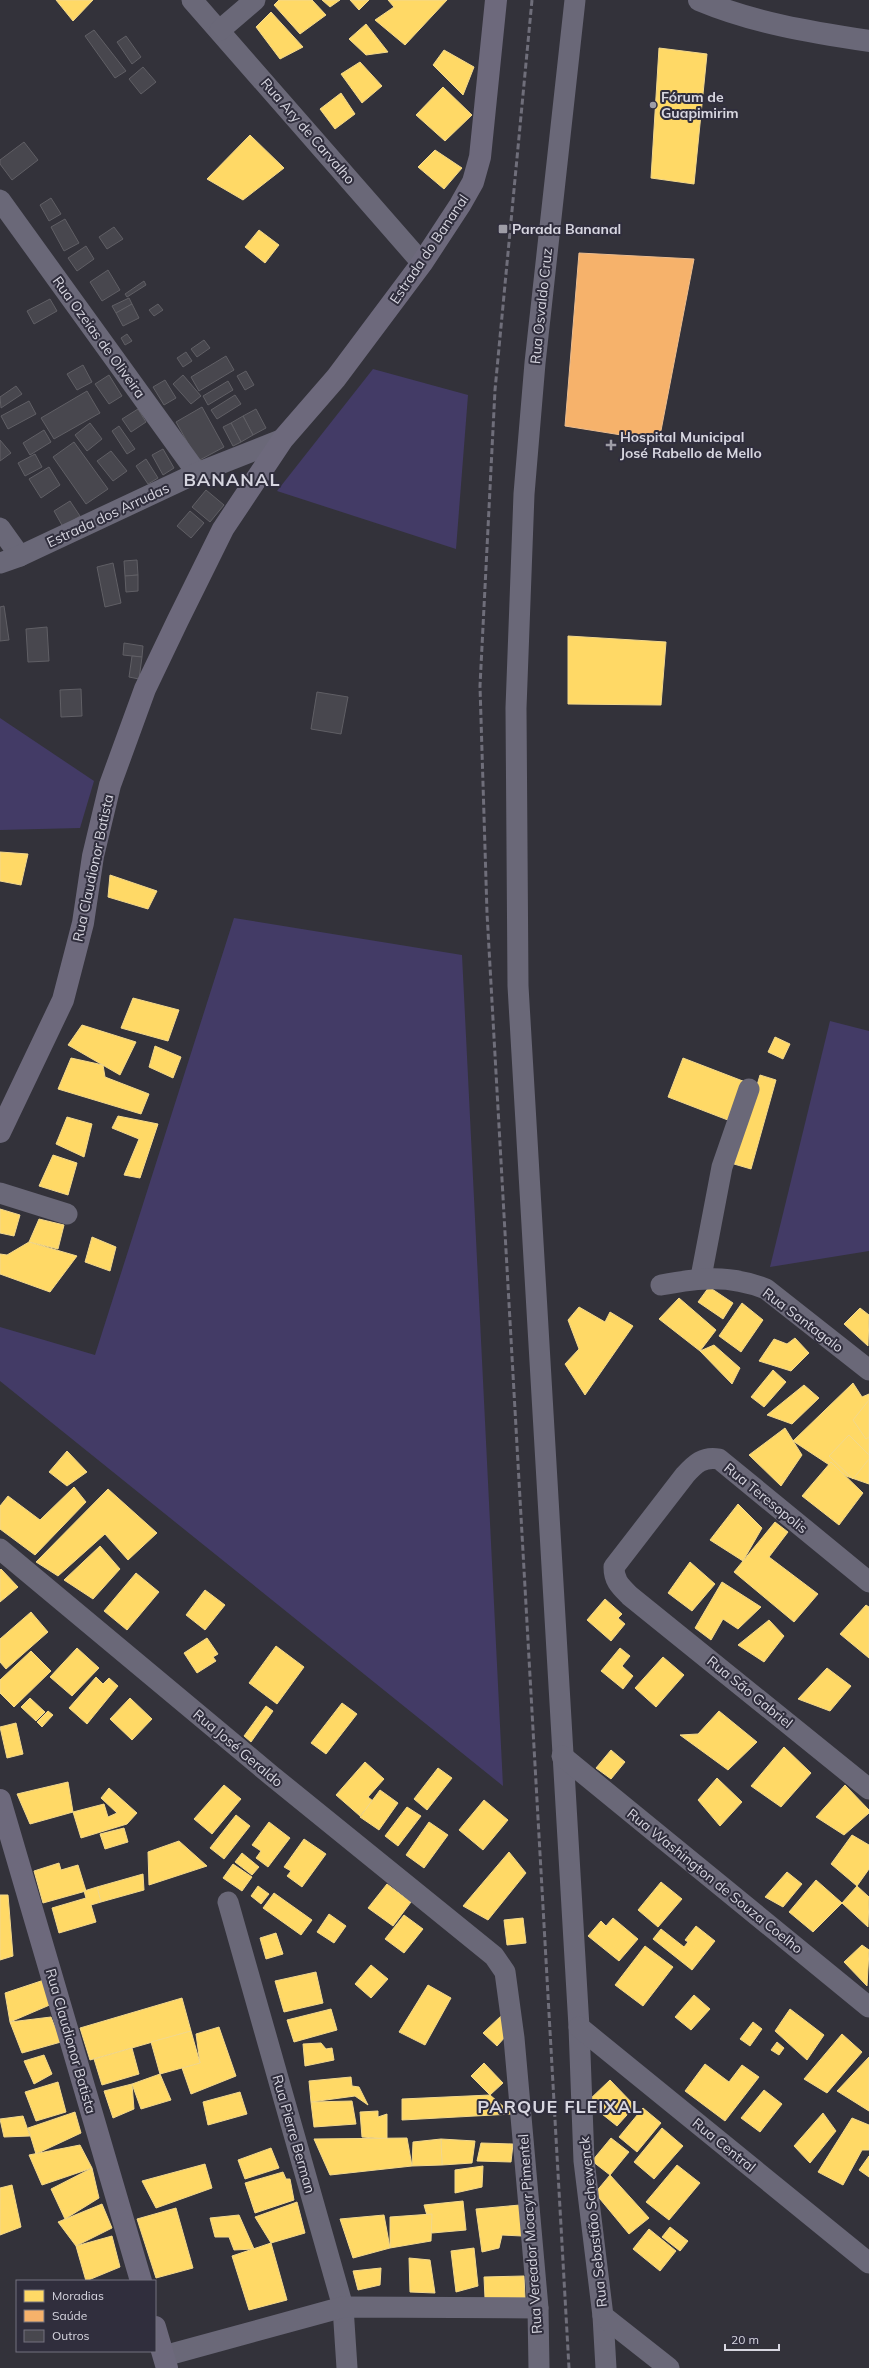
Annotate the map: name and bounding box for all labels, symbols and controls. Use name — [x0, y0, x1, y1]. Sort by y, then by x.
street label: Rua Ary de Carvalho — [257, 74, 359, 188]
place label: Fórum de Guapimirim — [661, 88, 739, 122]
marker: Fórum de Guapimirim — [648, 100, 658, 110]
street label: Estrada do Bananal — [386, 191, 472, 307]
place label: Parada Bananal — [512, 220, 621, 238]
marker: Parada Bananal — [497, 223, 509, 235]
street label: Rua Osvaldo Cruz — [526, 247, 556, 365]
street label: Rua Ozeias de Oliveira — [49, 272, 149, 402]
place label: Hospital Municipal José Rabello de Mello — [620, 428, 762, 462]
marker: Hospital Municipal José Rabello de Mello — [605, 439, 617, 451]
district label: BANANAL — [183, 468, 281, 491]
street label: Estrada dos Arrudas — [44, 479, 172, 551]
street label: Rua Claudionor Batista — [69, 793, 117, 943]
street label: Rua Santagalo — [759, 1284, 847, 1356]
street label: Rua Teresopolis — [721, 1459, 811, 1537]
street label: Rua São Gabriel — [704, 1652, 796, 1732]
street label: Rua José Geraldo — [189, 1705, 287, 1791]
street label: Rua Washington de Souza Coelho — [624, 1805, 806, 1957]
street label: Rua Claudionor Batista — [42, 1966, 100, 2116]
street label: Rua Pierre Berman — [268, 2073, 320, 2195]
district label: PARQUE FLEIXAL — [477, 2095, 643, 2118]
street label: Rua Central — [689, 2114, 759, 2176]
street label: Rua Vereador Moacyr Pimentel — [514, 2133, 546, 2335]
street label: Rua Sebastião Schewenck — [575, 2135, 611, 2308]
legend — [16, 2280, 156, 2352]
text: Moradias — [52, 2288, 104, 2303]
text: Saúde — [52, 2308, 87, 2323]
scale bar — [725, 2326, 779, 2352]
text: Outros — [52, 2328, 90, 2343]
text: 20 m — [731, 2332, 759, 2347]

